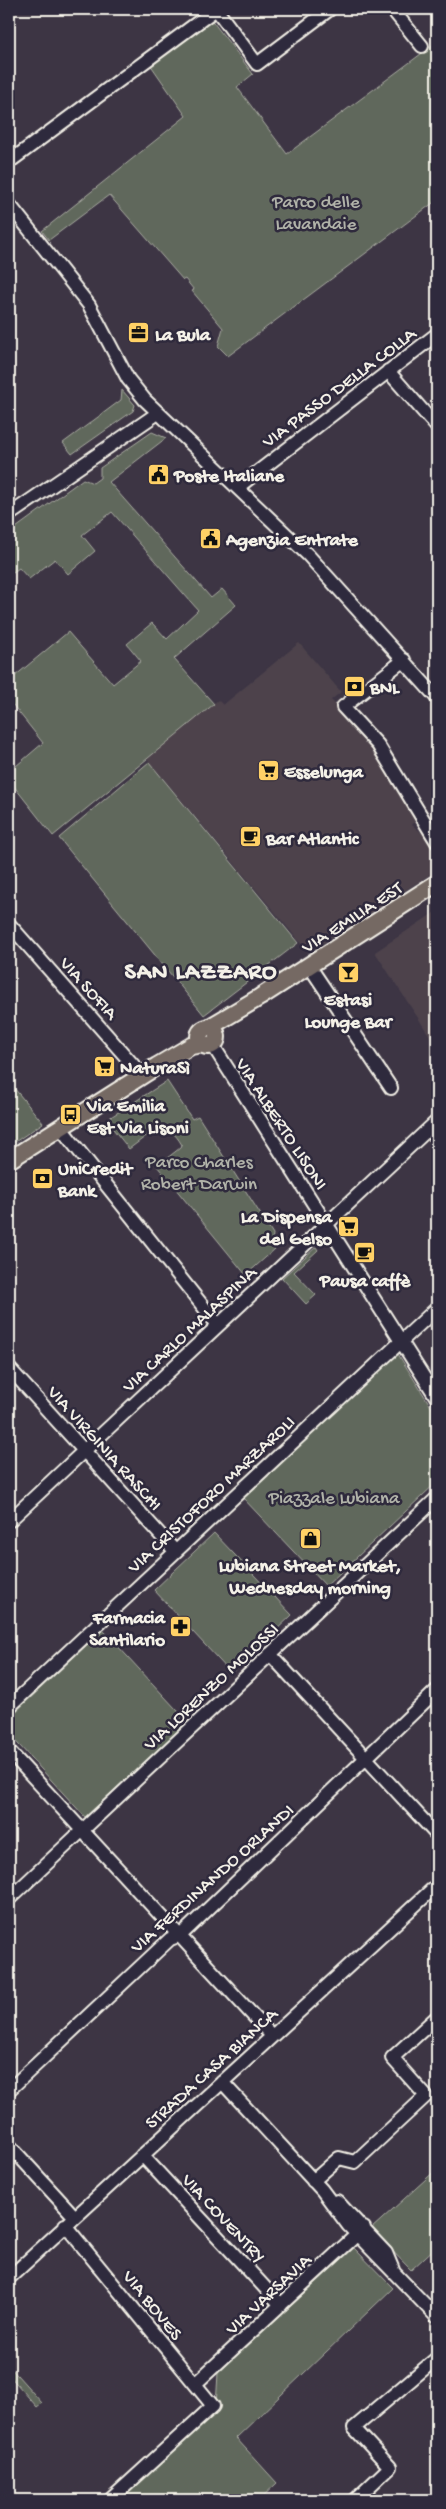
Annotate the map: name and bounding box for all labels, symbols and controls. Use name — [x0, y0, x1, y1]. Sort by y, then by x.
park label: Parco delle Lavandaie — [271, 192, 360, 237]
office icon: La Bula — [127, 321, 151, 345]
street label: VIA PASSO DELLA COLLA — [258, 322, 423, 455]
place label: La Bula — [155, 325, 212, 348]
public building icon: Poste Italiane — [146, 462, 170, 486]
place label: Poste Italiane — [173, 466, 285, 489]
public building icon: Agenzia Entrate — [198, 526, 222, 550]
place label: Agenzia Entrate — [225, 530, 359, 553]
bank icon: BNL — [342, 674, 366, 698]
place label: BNL — [369, 678, 400, 701]
supermarket icon: Esselunga — [256, 758, 280, 782]
place label: Esselunga — [284, 762, 365, 785]
cafe icon: Bar Atlantic — [238, 825, 262, 849]
place label: Bar Atlantic — [265, 829, 360, 852]
street label: VIA EMILIA EST — [297, 877, 408, 961]
street label: VIA SOFIA — [53, 952, 123, 1027]
district label: SAN LAZZARO — [125, 959, 277, 988]
bar icon: Estasi Lounge Bar — [336, 960, 360, 984]
place label: Estasi Lounge Bar — [305, 990, 394, 1035]
supermarket icon: NaturaSì — [92, 1054, 116, 1078]
street label: VIA ALBERTO LISONI — [228, 1054, 331, 1195]
place label: NaturaSì — [120, 1058, 190, 1081]
place label: Via Emilia Est Via Lisoni — [86, 1096, 189, 1141]
bus stop icon: Via Emilia Est Via Lisoni — [59, 1103, 83, 1127]
park label: Parco Charles Robert Darwin — [141, 1152, 257, 1197]
place label: UniCredit Bank — [57, 1159, 134, 1204]
bank icon: UniCredit Bank — [30, 1166, 54, 1190]
place label: La Dispensa del Gelso — [241, 1207, 333, 1252]
supermarket icon: La Dispensa del Gelso — [336, 1214, 360, 1238]
cafe icon: Pausa caffè — [353, 1241, 377, 1265]
street label: VIA CARLO MALASPINA — [118, 1261, 264, 1399]
place label: Pausa caffè — [319, 1271, 411, 1294]
street label: VIA VIRGINIA RASCHI — [40, 1381, 166, 1517]
street label: VIA CRISTOFORO MARZAROLI — [123, 1412, 301, 1580]
park label: Piazzale Lubiana — [267, 1488, 401, 1511]
shop icon: Lubiana Street Market, Wednesday morning — [298, 1526, 322, 1550]
place label: Lubiana Street Market, Wednesday morning — [219, 1556, 401, 1601]
place label: Farmacia Santilario — [89, 1608, 166, 1653]
pharmacy icon: Farmacia Santilario — [169, 1615, 193, 1639]
street label: VIA LORENZO MOLOSSI — [139, 1619, 285, 1757]
street label: VIA FERDINANDO ORLANDI — [126, 1800, 300, 1960]
street label: STRADA CASA BIANCA — [141, 2003, 285, 2135]
street label: VIA COVENTRY — [175, 2169, 270, 2269]
street label: VIA VARSAVIA — [221, 2249, 318, 2342]
street label: VIA BOVES — [116, 2266, 187, 2346]

